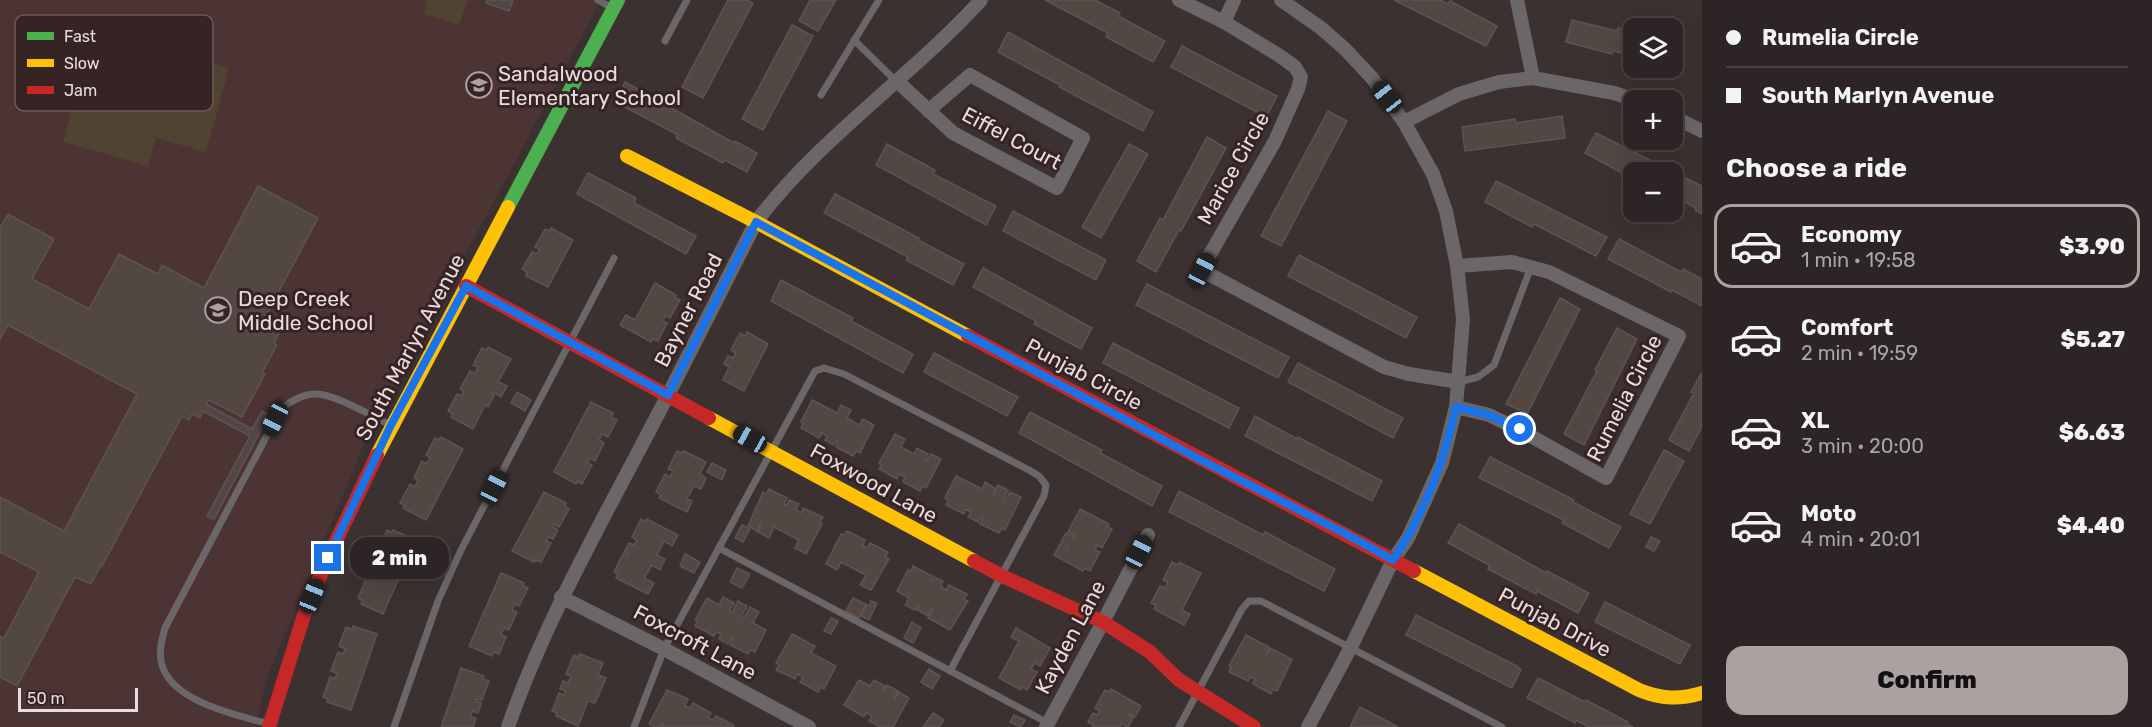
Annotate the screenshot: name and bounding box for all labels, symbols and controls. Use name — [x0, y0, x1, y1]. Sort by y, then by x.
legend — [15, 15, 213, 111]
map controls — [1623, 18, 1683, 222]
button: layers — [1623, 18, 1683, 78]
text: Rumelia Circle — [1762, 24, 1919, 51]
text: Fast — [64, 27, 96, 46]
text: Slow — [64, 54, 100, 73]
place label: Sandalwood Elementary School — [498, 61, 681, 110]
school or university icon: Sandalwood Elementary School — [464, 70, 494, 100]
car — [1369, 77, 1405, 117]
text: Jam — [64, 81, 97, 100]
text: South Marlyn Avenue — [1762, 82, 1994, 109]
button: + — [1623, 90, 1683, 150]
street label: Eiffel Court — [958, 101, 1066, 175]
street label: Marice Circle — [1192, 107, 1274, 229]
text: Choose a ride — [1726, 152, 1907, 184]
button: − — [1623, 162, 1683, 222]
icon: car — [1729, 219, 1783, 273]
text: Economy — [1801, 221, 1902, 248]
text: $3.90 — [2059, 233, 2125, 260]
text: 1 min · 19:58 — [1801, 248, 1916, 272]
street label: South Marlyn Avenue — [350, 249, 470, 445]
street label: Bayner Road — [649, 249, 727, 371]
car — [1186, 250, 1218, 290]
place label: Deep Creek Middle School — [238, 286, 373, 335]
school or university icon: Deep Creek Middle School — [203, 295, 233, 325]
icon: car — [1729, 312, 1783, 366]
text: Comfort — [1801, 314, 1893, 341]
text: $5.27 — [2061, 326, 2125, 353]
street label: Rumelia Circle — [1581, 330, 1667, 466]
street label: Punjab Circle — [1021, 333, 1147, 415]
text: 2 min · 19:59 — [1801, 341, 1918, 365]
car — [259, 399, 291, 439]
icon: car — [1729, 405, 1783, 459]
text: XL — [1801, 407, 1829, 434]
route start — [1506, 415, 1533, 442]
text: $6.63 — [2059, 419, 2125, 446]
car — [730, 422, 770, 456]
text: 3 min · 20:00 — [1801, 434, 1924, 458]
street label: Foxwood Lane — [806, 438, 942, 528]
car — [478, 467, 510, 507]
icon: car — [1729, 498, 1783, 552]
text: Moto — [1801, 500, 1856, 527]
text: $4.40 — [2057, 512, 2125, 539]
text: 4 min · 20:01 — [1801, 527, 1920, 551]
car — [1123, 532, 1155, 572]
callout: 2 min — [349, 537, 448, 579]
route end — [314, 544, 341, 571]
text: 2 min — [372, 546, 427, 570]
car — [297, 576, 327, 616]
street label: Kayden Lane — [1030, 576, 1110, 698]
street label: Punjab Drive — [1494, 582, 1616, 662]
street label: Foxcroft Lane — [629, 599, 761, 685]
button: Confirm — [1726, 646, 2128, 715]
scale bar — [18, 685, 138, 712]
text: 50 m — [27, 689, 65, 708]

